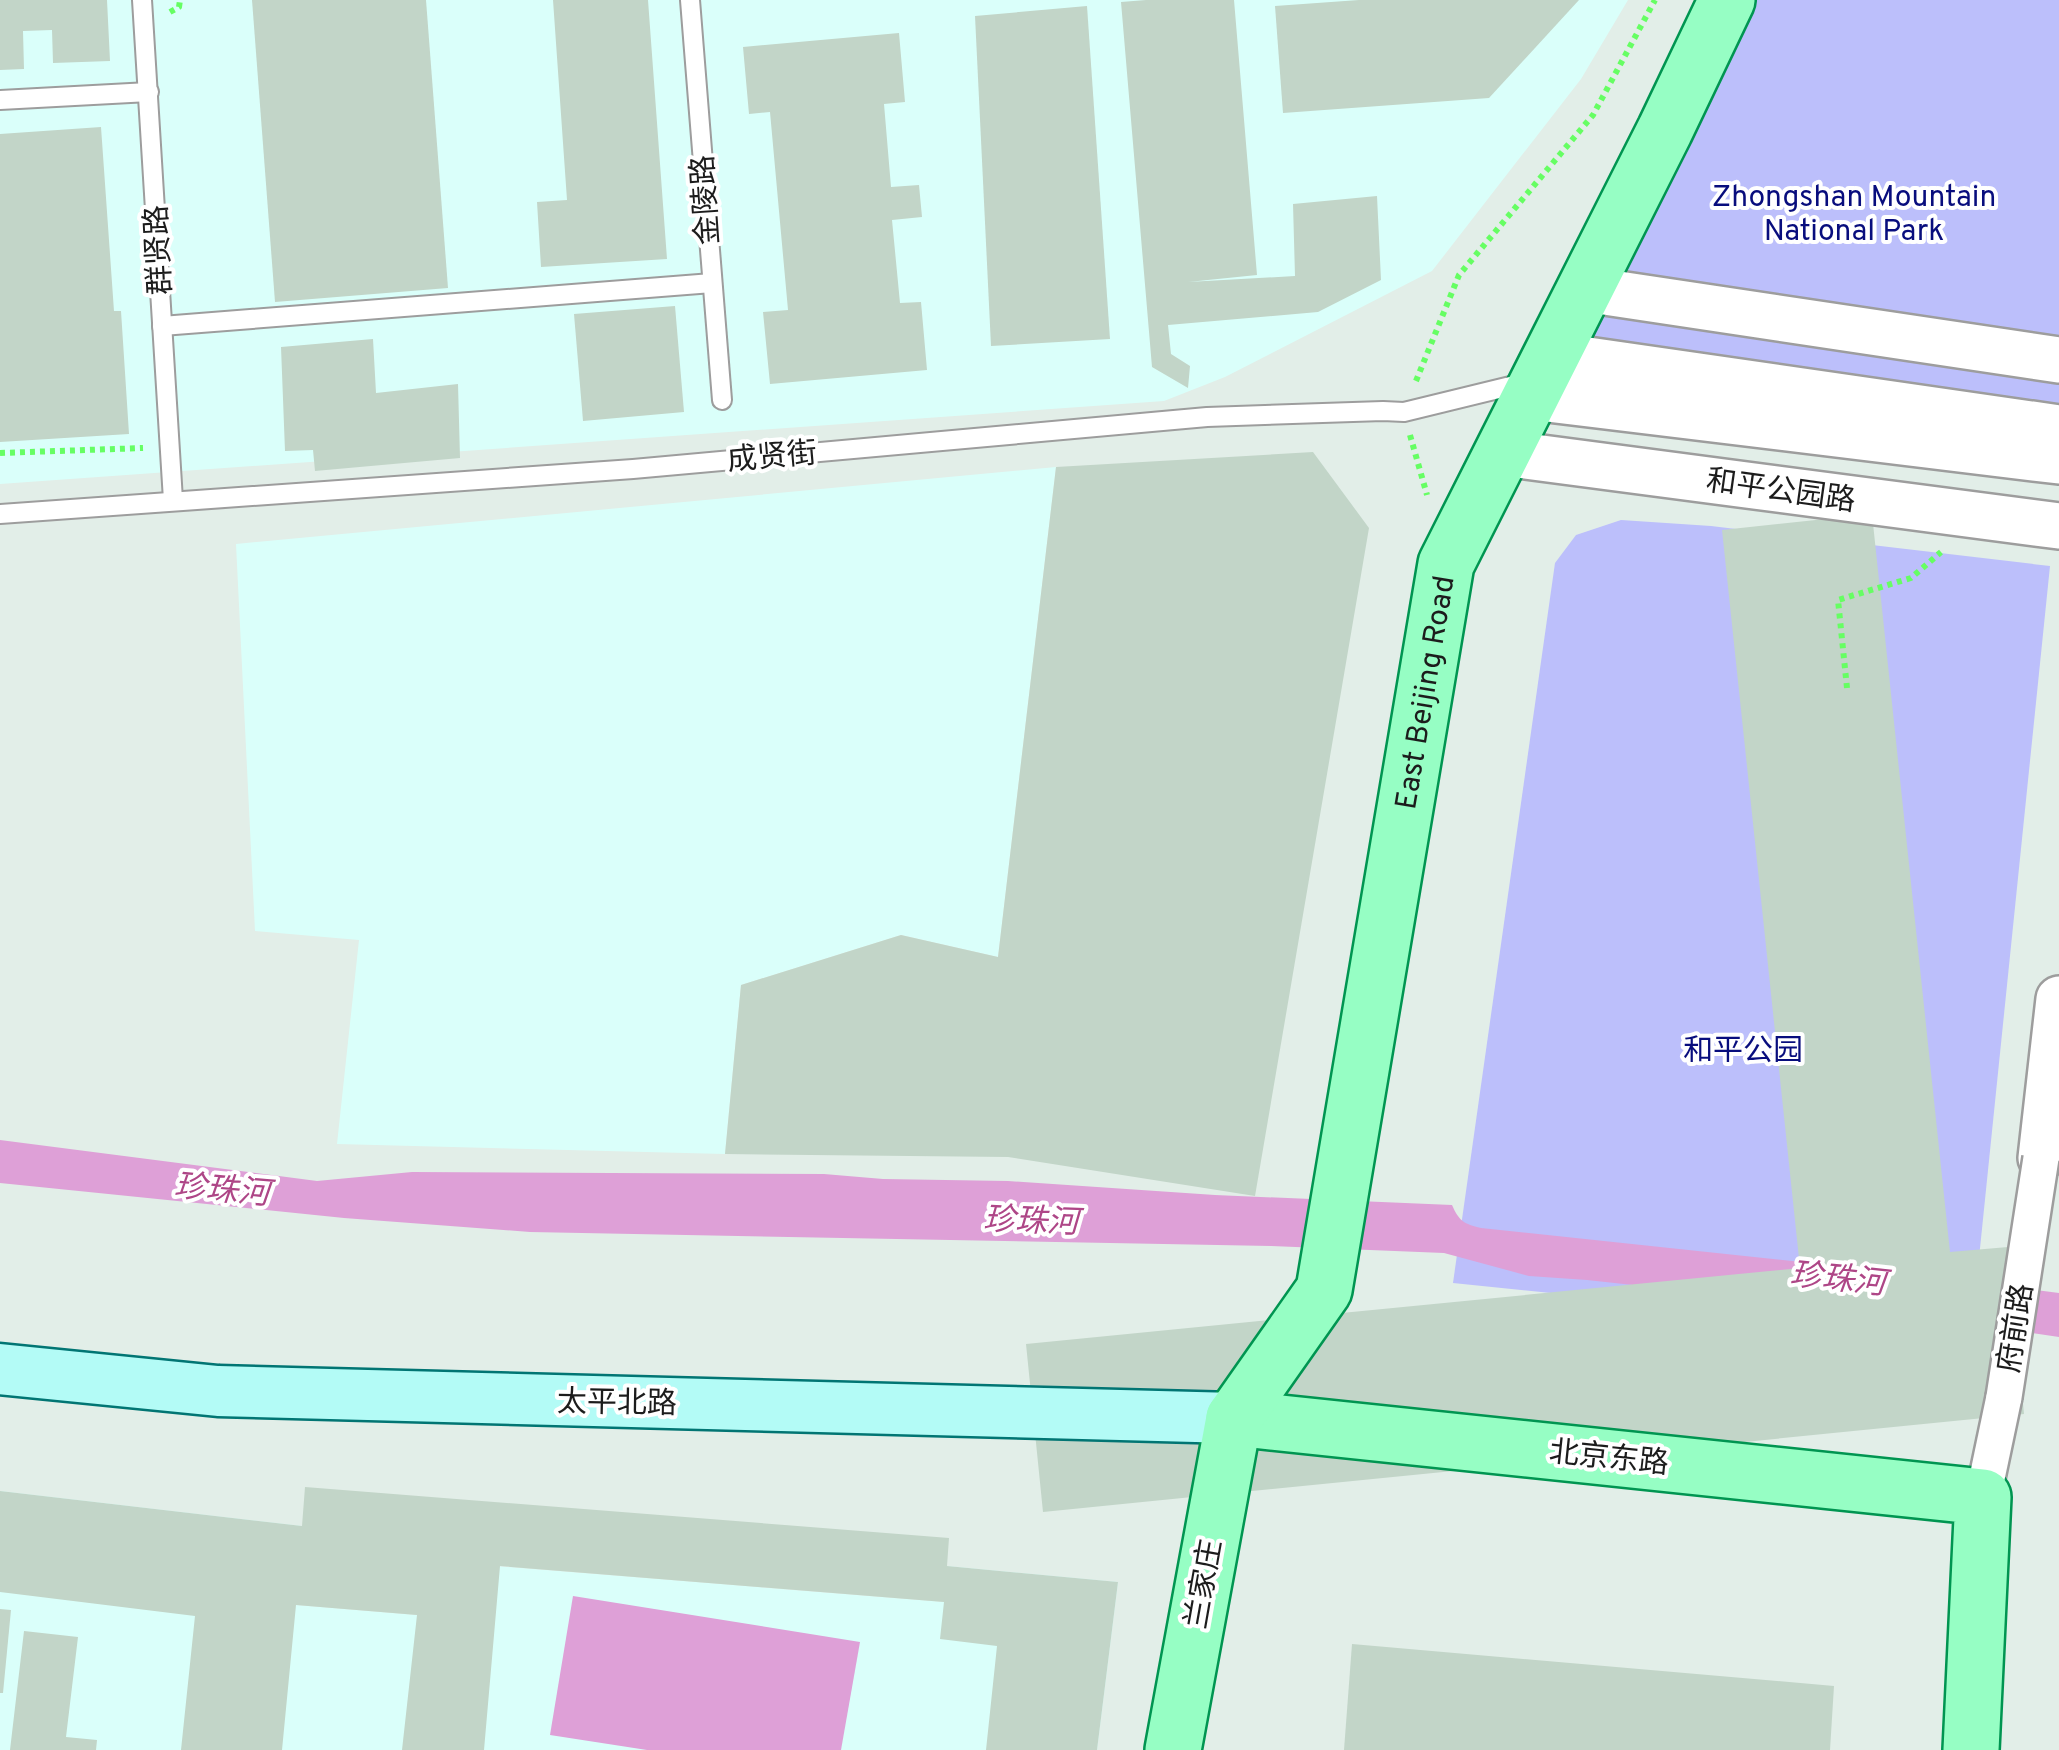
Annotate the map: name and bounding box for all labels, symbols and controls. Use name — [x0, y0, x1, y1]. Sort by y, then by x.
street label: 金陵路 — [686, 154, 729, 246]
park label: Zhongshan Mountain National Park — [1712, 180, 1996, 251]
street label: 群贤路 — [140, 204, 181, 296]
street label: 成贤街 — [726, 436, 819, 481]
street label: 和平公园路 — [1704, 464, 1857, 521]
street label: East Beijing Road — [1389, 573, 1465, 812]
park label: 和平公园 — [1683, 1034, 1803, 1071]
water label: 珍珠河 — [172, 1168, 277, 1217]
water label: 珍珠河 — [982, 1201, 1086, 1245]
water label: 珍珠河 — [1788, 1256, 1893, 1307]
street label: 府前路 — [1992, 1281, 2043, 1376]
street label: 太平北路 — [557, 1385, 677, 1424]
street label: 北京东路 — [1547, 1435, 1670, 1484]
street label: 兰家庄 — [1179, 1537, 1231, 1632]

